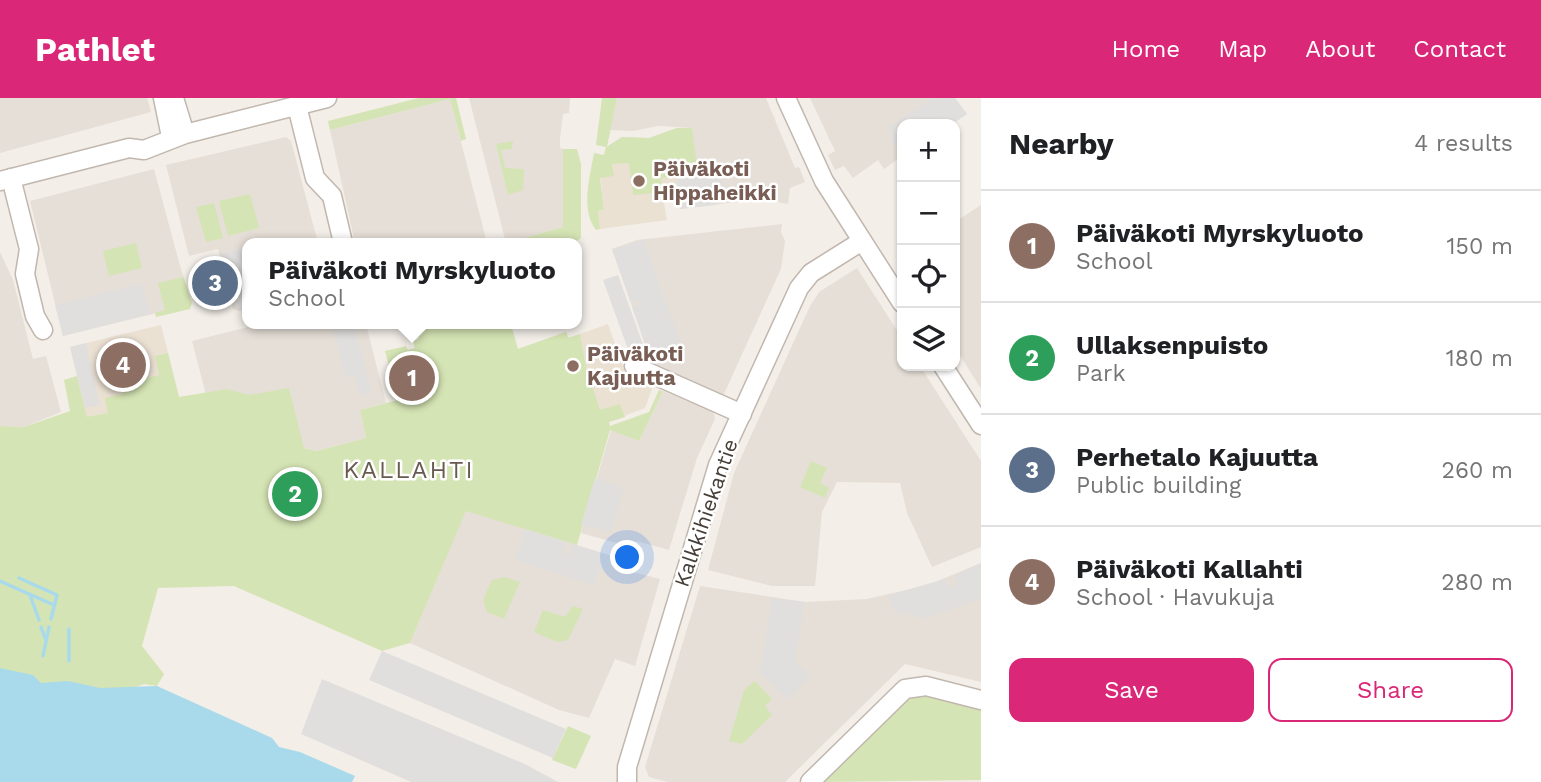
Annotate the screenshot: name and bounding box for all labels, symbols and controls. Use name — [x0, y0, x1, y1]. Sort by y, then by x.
text: Pathlet — [35, 30, 155, 69]
text: Home — [1112, 35, 1180, 63]
text: Map — [1218, 35, 1267, 63]
text: About — [1305, 35, 1375, 63]
text: Contact — [1413, 35, 1506, 63]
map controls — [897, 119, 960, 371]
button: + — [897, 119, 960, 182]
text: Nearby — [1009, 126, 1114, 161]
text: 4 results — [1414, 130, 1513, 157]
place label: Päiväkoti Hippaheikki — [653, 156, 777, 205]
marker: Päiväkoti Hippaheikki — [631, 173, 647, 189]
button: − — [897, 182, 960, 245]
text: Päiväkoti Myrskyluoto — [1076, 218, 1364, 248]
text: 1 — [1027, 233, 1037, 260]
text: 150 m — [1447, 233, 1513, 260]
popup — [242, 238, 582, 329]
button: locate — [897, 245, 960, 308]
text: School — [1076, 248, 1153, 275]
text: Päiväkoti Myrskyluoto — [268, 255, 556, 285]
pin: 3 — [192, 257, 238, 309]
text: School — [268, 285, 345, 312]
button: layers — [897, 308, 960, 371]
text: Ullaksenpuisto — [1076, 330, 1268, 360]
pin: 4 — [100, 339, 146, 391]
place label: Päiväkoti Kajuutta — [587, 341, 683, 390]
text: 2 — [1025, 345, 1039, 372]
text: 180 m — [1446, 345, 1513, 372]
pin: 1 — [389, 352, 435, 404]
marker: Päiväkoti Kajuutta — [565, 358, 581, 374]
text: Park — [1076, 360, 1125, 387]
street label: Kalkkihiekantie — [669, 436, 743, 590]
text: Perhetalo Kajuutta — [1076, 442, 1318, 472]
district label: KALLAHTI — [343, 456, 475, 484]
text: 3 — [1025, 457, 1039, 484]
text: 260 m — [1442, 457, 1513, 484]
pin: 2 — [272, 468, 318, 520]
text: Public building — [1076, 472, 1241, 499]
your location — [610, 540, 644, 574]
text: Päiväkoti Kallahti — [1076, 554, 1303, 584]
text: 4 — [1025, 569, 1039, 596]
text: 280 m — [1441, 569, 1513, 596]
text: School · Havukuja — [1076, 584, 1274, 611]
button: Save — [1009, 658, 1254, 722]
button: Share — [1268, 658, 1513, 722]

